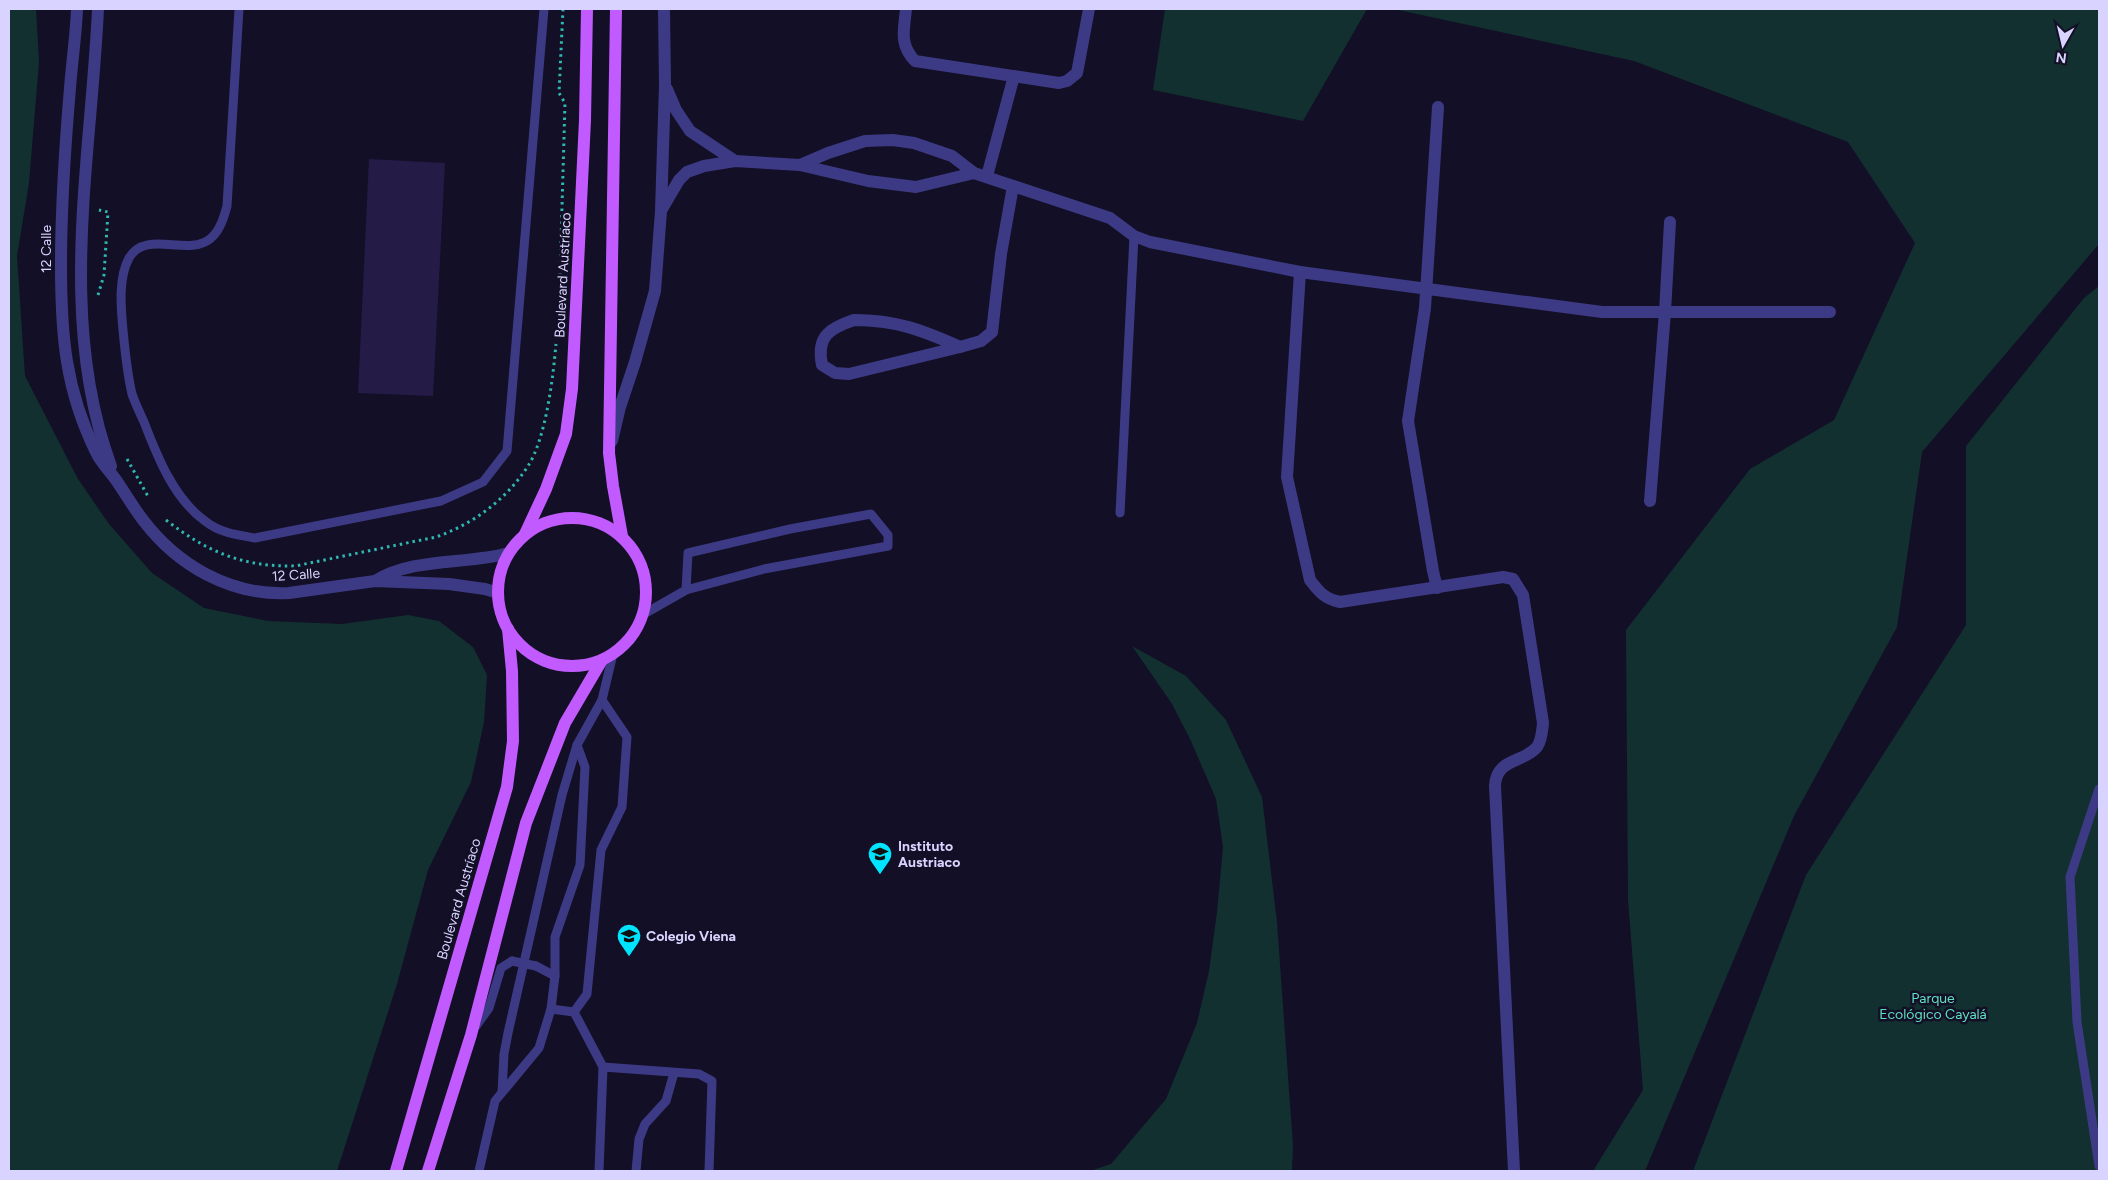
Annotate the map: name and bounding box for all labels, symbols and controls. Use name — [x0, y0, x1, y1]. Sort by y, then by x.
north arrow — [2038, 20, 2088, 70]
text: N — [2055, 48, 2068, 67]
street label: Boulevard Austríaco — [551, 212, 575, 338]
street label: 12 Calle — [38, 225, 55, 273]
street label: 12 Calle — [271, 565, 321, 585]
street label: Boulevard Austríaco — [434, 836, 484, 962]
place label: Instituto Austriaco — [898, 838, 960, 871]
school or university icon: Instituto Austriaco — [867, 841, 893, 875]
school or university icon: Colegio Viena — [616, 923, 642, 957]
place label: Colegio Viena — [646, 928, 736, 945]
park label: Parque Ecológico Cayalá — [1879, 990, 1987, 1023]

